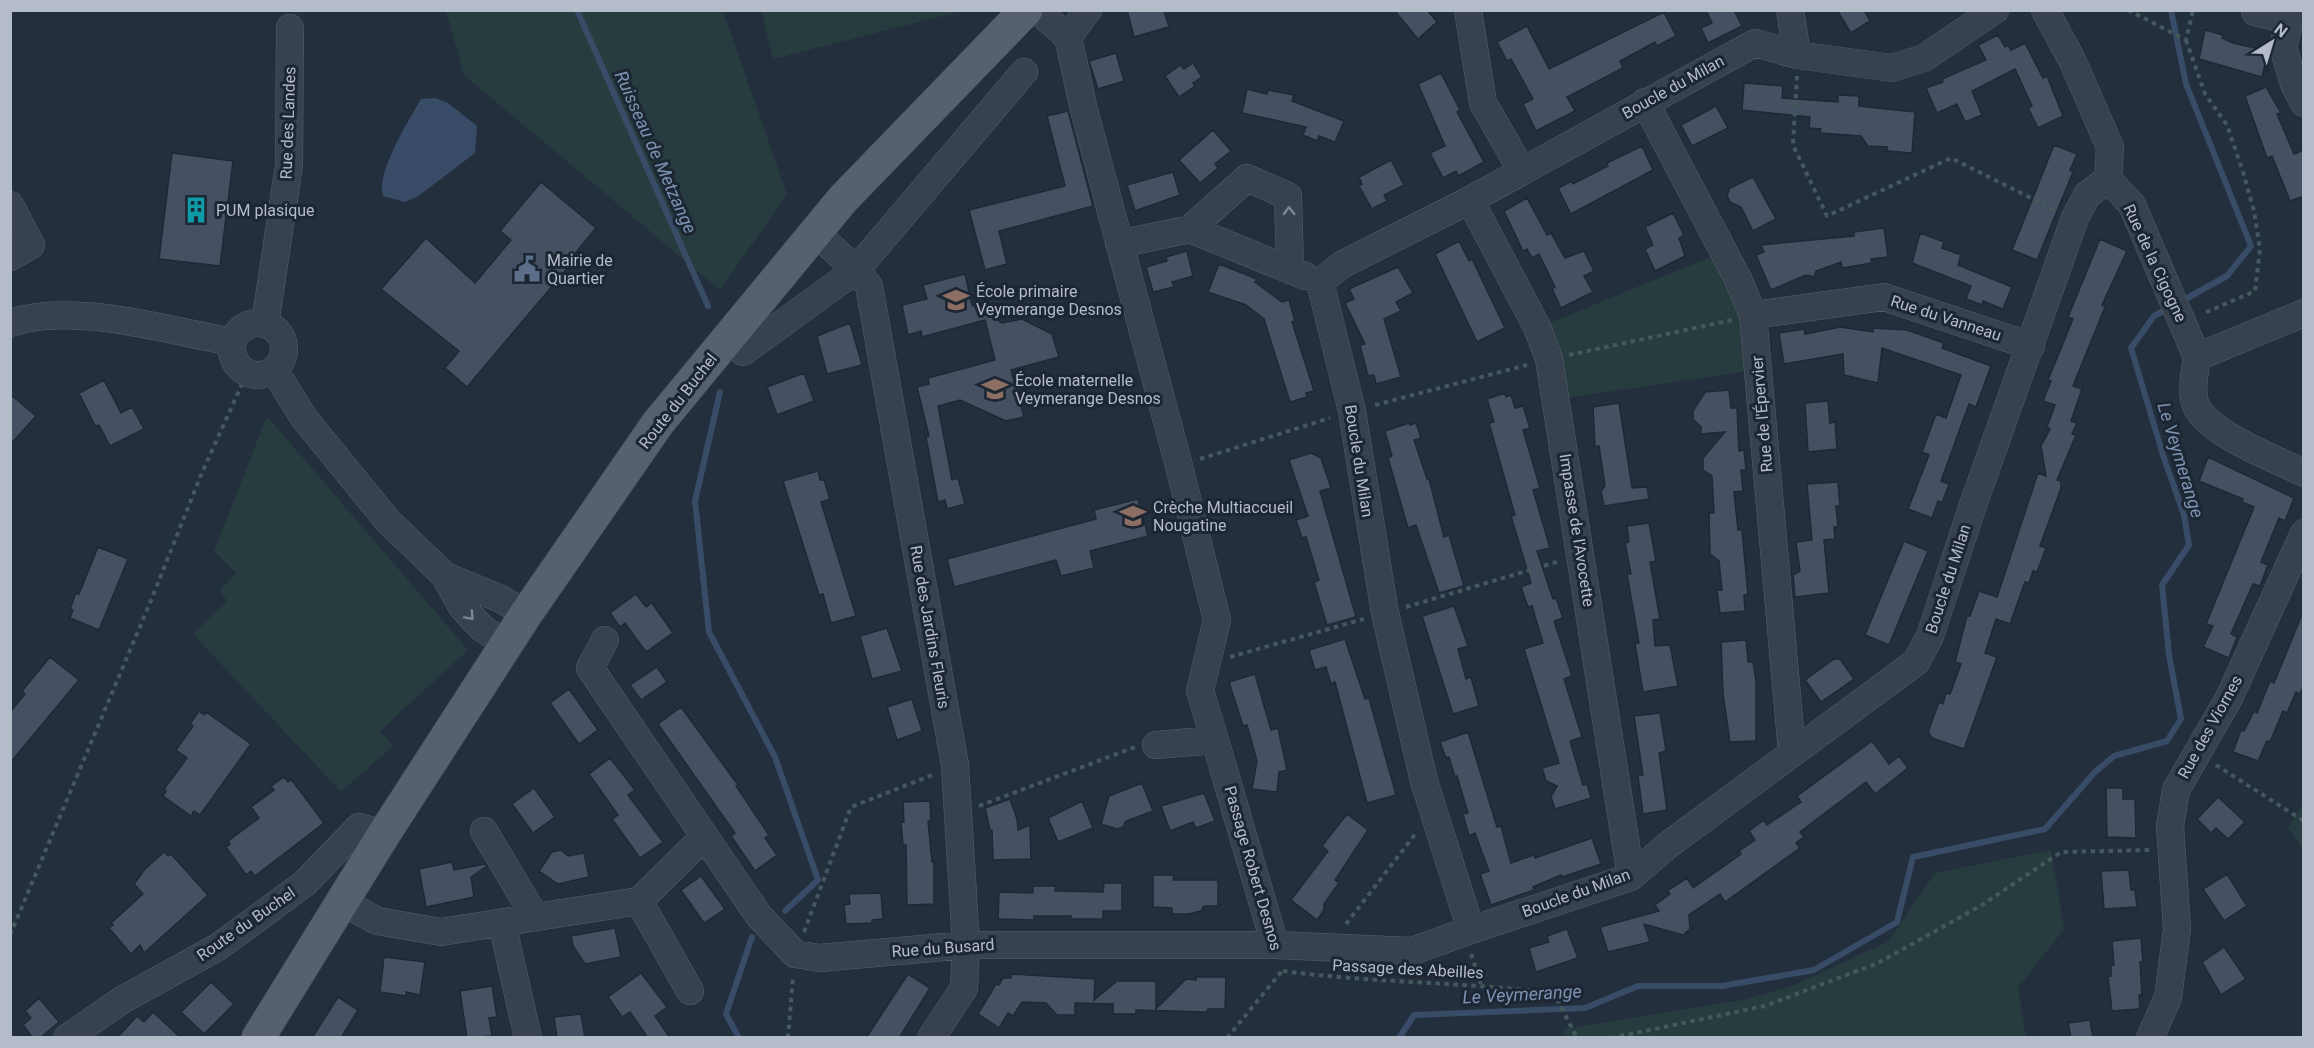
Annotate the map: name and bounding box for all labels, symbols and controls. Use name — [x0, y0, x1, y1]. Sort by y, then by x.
north arrow — [2242, 12, 2302, 72]
text: N — [2270, 19, 2291, 41]
street label: Boucle du Milan — [1619, 51, 1727, 123]
street label: Rue des Landes — [277, 66, 299, 180]
water label: Ruisseau de Metzange — [611, 67, 701, 237]
building icon: PUM plasique — [181, 195, 211, 225]
place label: PUM plasique — [216, 201, 315, 220]
street label: Rue de la Cigogne — [2119, 201, 2191, 325]
one-way arrow — [1283, 206, 1295, 215]
place label: Mairie de Quartier — [547, 251, 613, 288]
public building icon: Mairie de Quartier — [512, 254, 542, 284]
place label: École primaire Veymerange Desnos — [976, 282, 1122, 319]
school or university icon: École primaire Veymerange Desnos — [941, 285, 971, 315]
street label: Rue du Vanneau — [1888, 291, 2004, 345]
street label: Route du Buchel — [635, 350, 721, 452]
street label: Rue de l'Épervier — [1747, 354, 1777, 473]
place label: École maternelle Veymerange Desnos — [1015, 371, 1161, 408]
school or university icon: École maternelle Veymerange Desnos — [980, 374, 1010, 404]
water label: Le Veymerange — [2153, 400, 2209, 520]
street label: Boucle du Milan — [1341, 403, 1377, 519]
street label: Impasse de l'Avocette — [1556, 452, 1598, 608]
place label: Crèche Multiaccueil Nougatine — [1153, 498, 1293, 535]
school or university icon: Crèche Multiaccueil Nougatine — [1118, 501, 1148, 531]
street label: Boucle du Milan — [1921, 522, 1975, 636]
street label: Rue des Jardins Fleuris — [906, 544, 954, 710]
one-way arrow — [463, 609, 474, 620]
street label: Rue des Viornes — [2174, 672, 2246, 782]
street label: Passage Robert Desnos — [1220, 784, 1286, 952]
street label: Boucle du Milan — [1519, 865, 1633, 921]
street label: Route du Buchel — [193, 883, 299, 965]
street label: Rue du Busard — [891, 935, 995, 961]
street label: Passage des Abeilles — [1332, 956, 1484, 982]
water label: Le Veymerange — [1462, 980, 1582, 1008]

